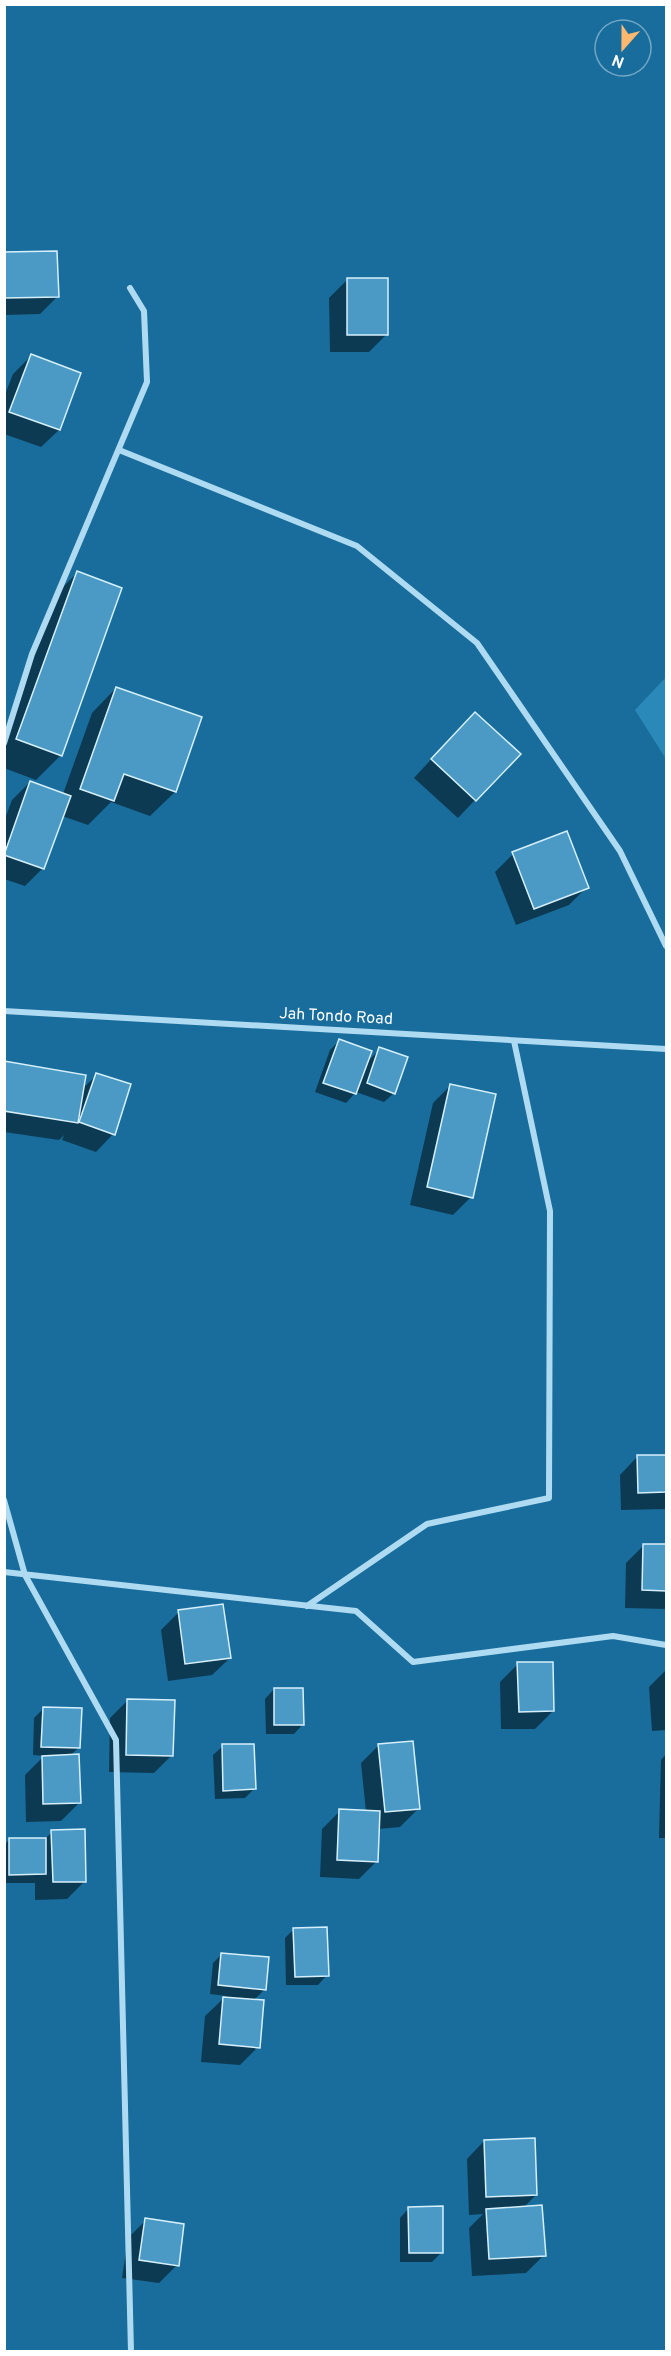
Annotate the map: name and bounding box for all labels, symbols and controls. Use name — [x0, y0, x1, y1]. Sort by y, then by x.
north arrow — [593, 18, 653, 78]
text: N — [609, 49, 627, 72]
street label: Jah Tondo Road — [279, 1004, 393, 1030]

